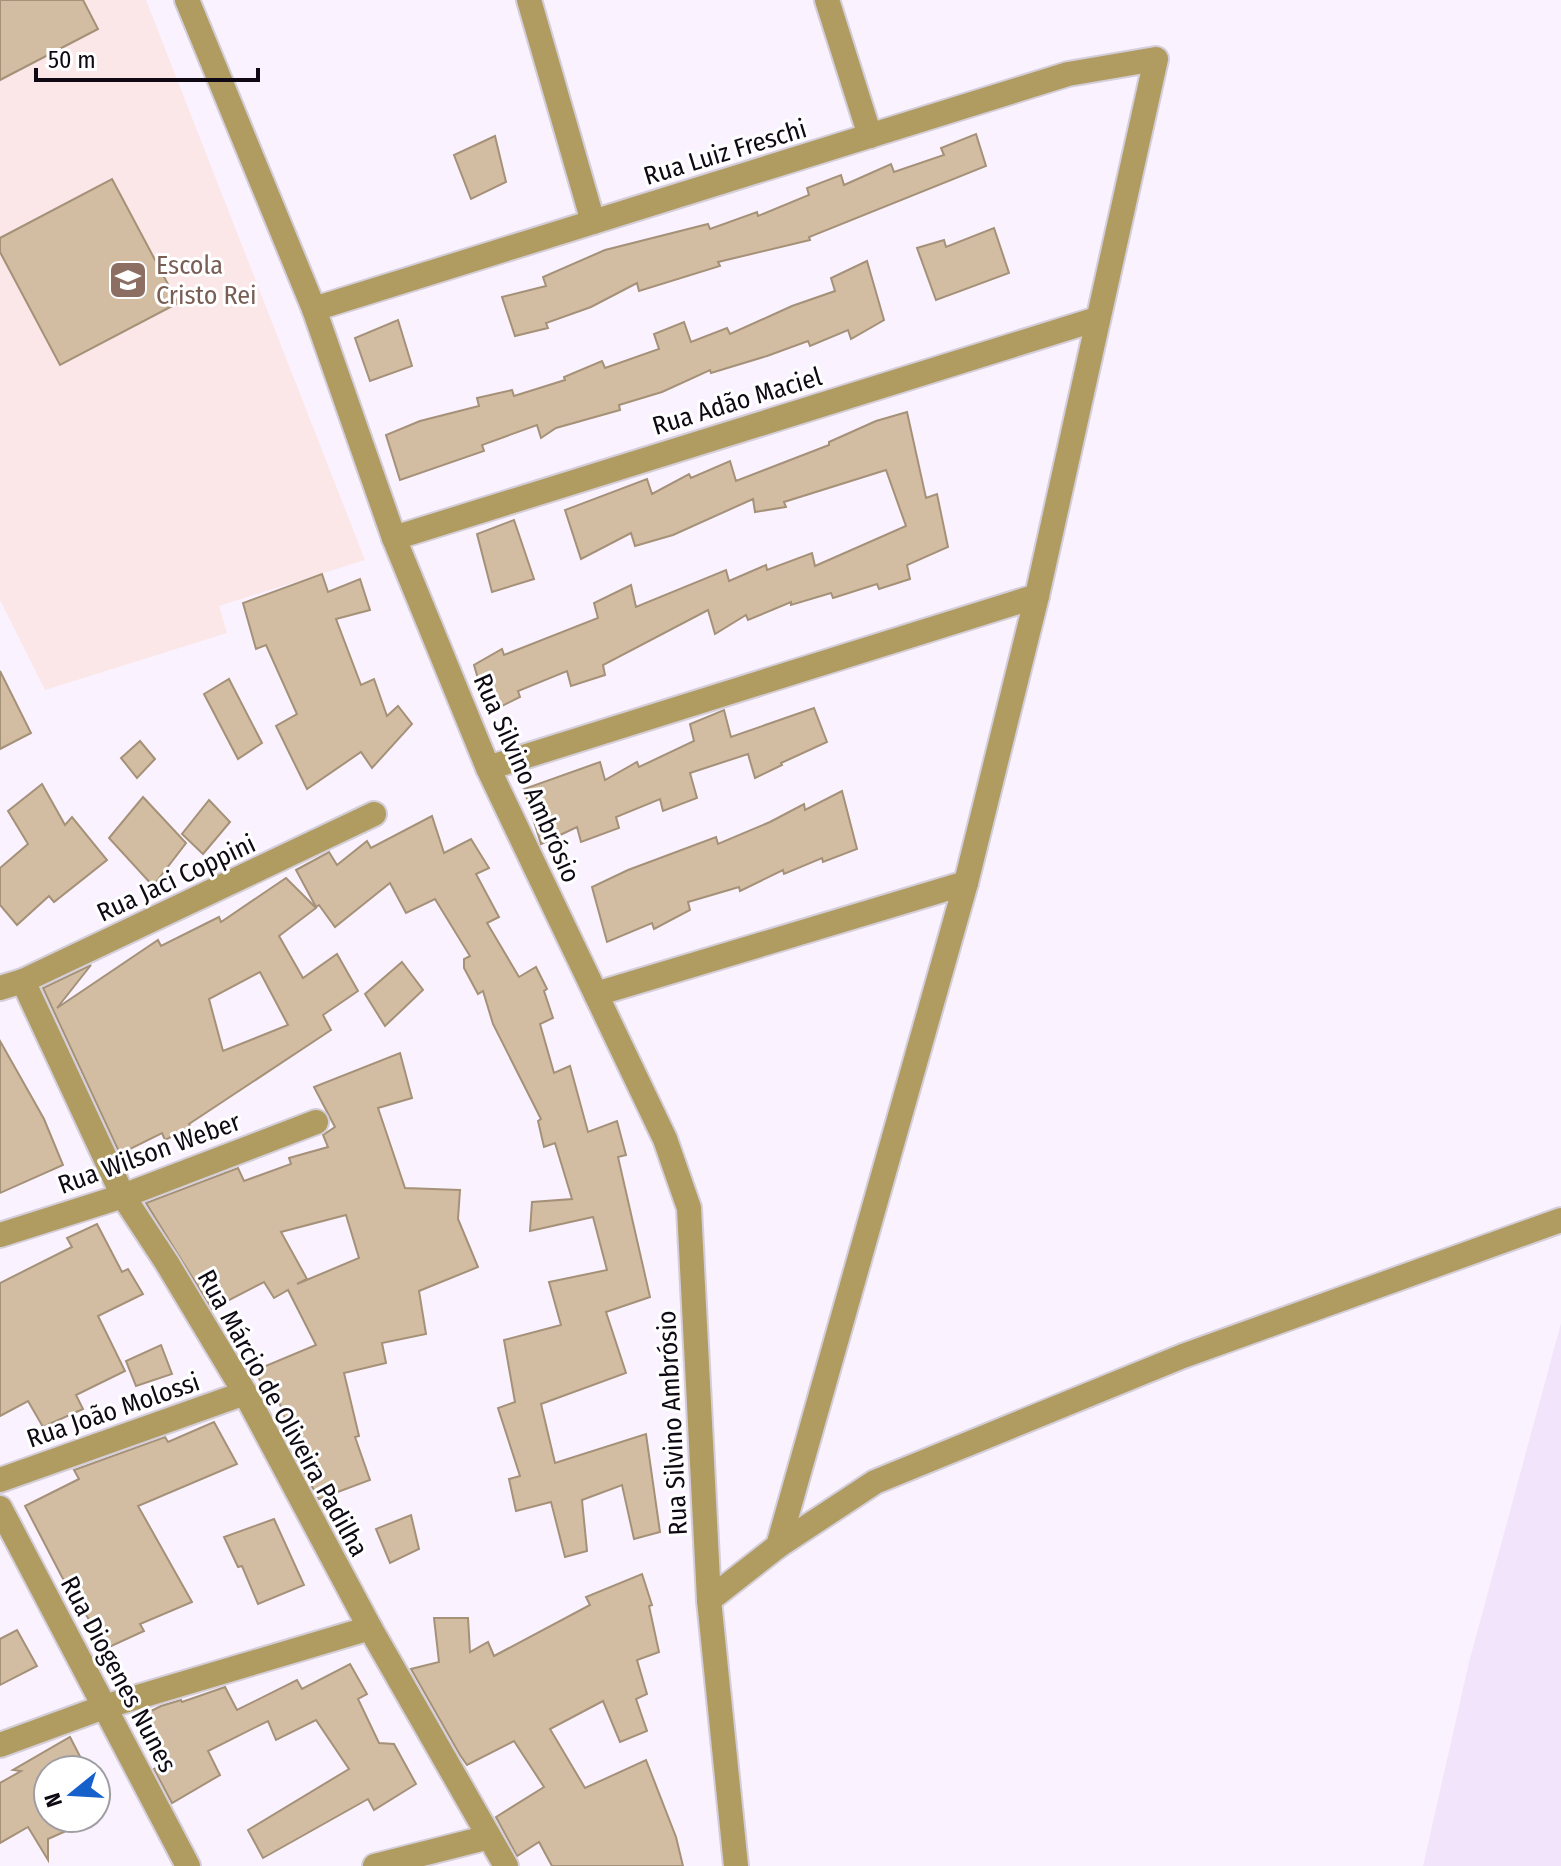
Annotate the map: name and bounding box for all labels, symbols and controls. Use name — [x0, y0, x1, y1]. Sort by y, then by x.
scale bar — [36, 32, 258, 82]
text: 50 m — [48, 46, 96, 74]
street label: Rua Luiz Freschi — [640, 113, 810, 192]
place label: Escola Cristo Rei — [156, 250, 257, 311]
school or university icon: Escola Cristo Rei — [107, 259, 149, 301]
street label: Rua Adão Maciel — [649, 361, 826, 442]
street label: Rua Silvino Ambrósio — [467, 669, 586, 887]
street label: Rua Jaci Coppini — [92, 828, 260, 929]
street label: Rua Wilson Weber — [54, 1106, 245, 1201]
street label: Rua Márcio de Oliveira Padilha — [191, 1264, 374, 1562]
street label: Rua Silvino Ambrósio — [651, 1310, 694, 1536]
street label: Rua João Molossi — [23, 1366, 204, 1455]
street label: Rua Diogenes Nunes — [54, 1571, 183, 1777]
north arrow — [32, 1754, 112, 1834]
text: N — [39, 1790, 68, 1810]

